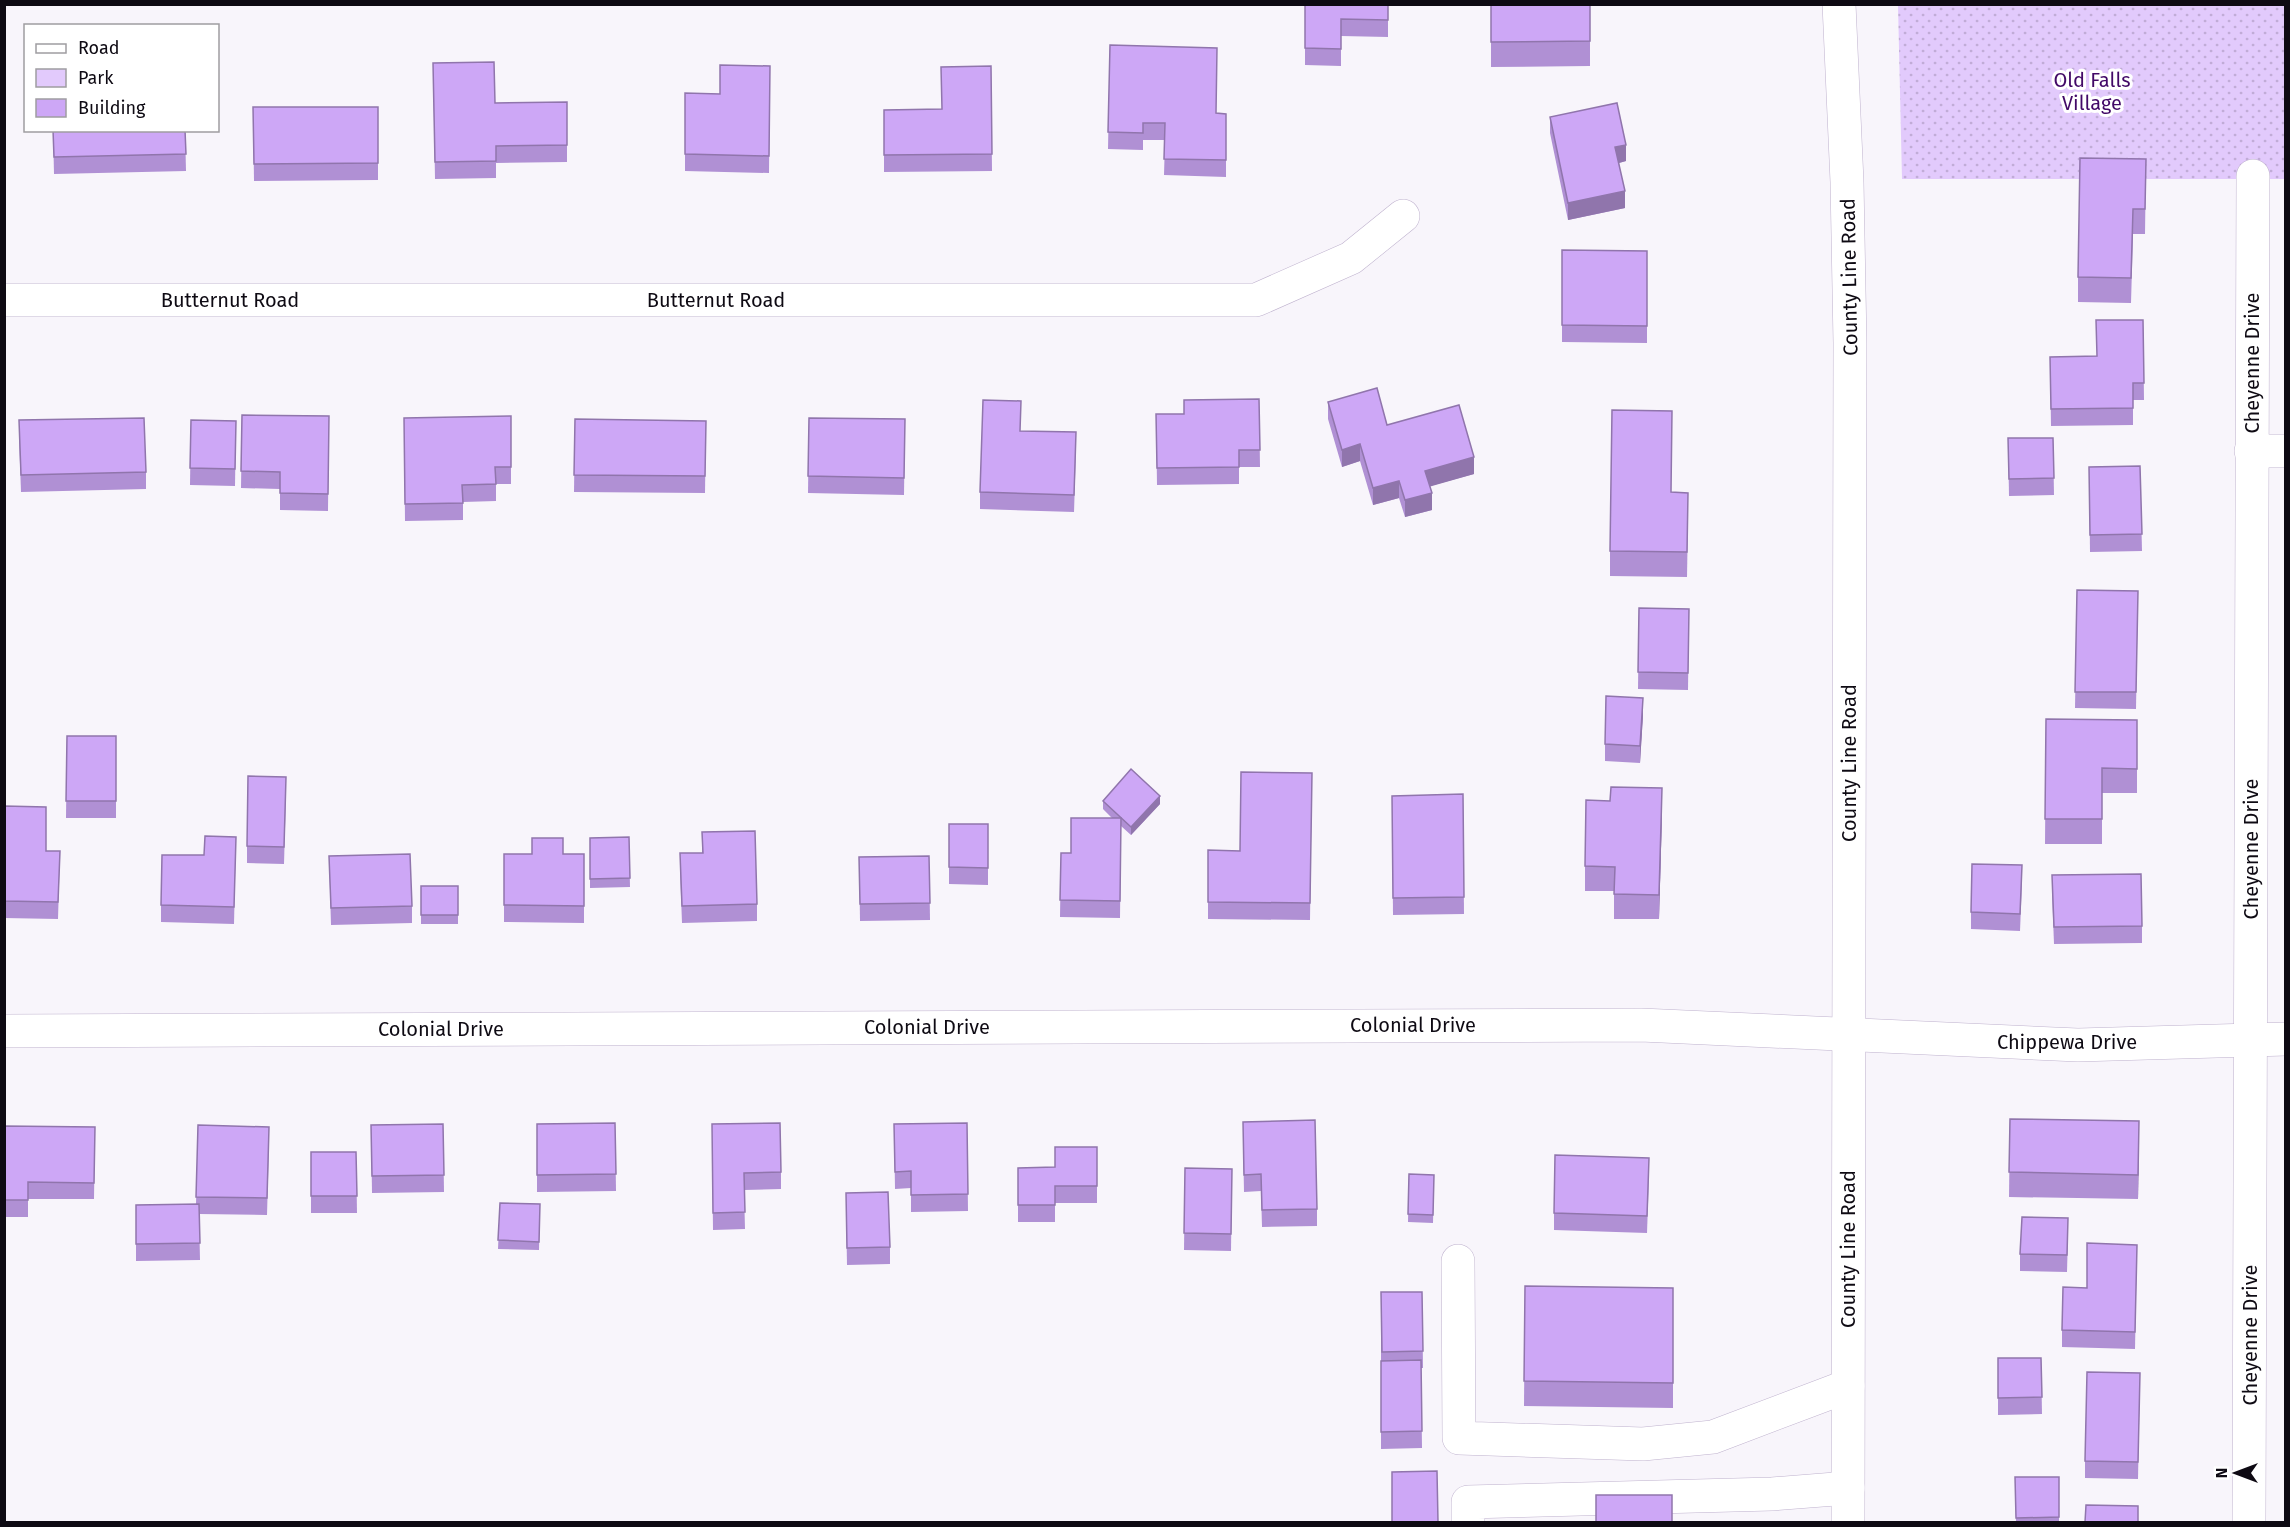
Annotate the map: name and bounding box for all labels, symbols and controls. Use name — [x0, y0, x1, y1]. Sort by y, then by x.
legend — [24, 24, 219, 132]
text: Road — [78, 37, 120, 59]
text: Park — [78, 67, 114, 89]
park label: Old Falls Village — [2053, 68, 2131, 115]
text: Building — [78, 97, 146, 119]
street label: County Line Road — [1836, 198, 1862, 356]
street label: Butternut Road — [161, 288, 299, 312]
street label: Butternut Road — [647, 288, 785, 312]
street label: Cheyenne Drive — [2240, 293, 2264, 433]
street label: County Line Road — [1837, 684, 1861, 842]
street label: Cheyenne Drive — [2239, 779, 2263, 919]
street label: Colonial Drive — [1350, 1013, 1476, 1037]
street label: Colonial Drive — [864, 1015, 990, 1039]
street label: Colonial Drive — [378, 1017, 504, 1041]
street label: Chippewa Drive — [1997, 1030, 2137, 1054]
street label: County Line Road — [1836, 1170, 1860, 1328]
street label: Cheyenne Drive — [2238, 1265, 2262, 1405]
north arrow — [2206, 1443, 2266, 1503]
text: N — [2212, 1468, 2231, 1478]

